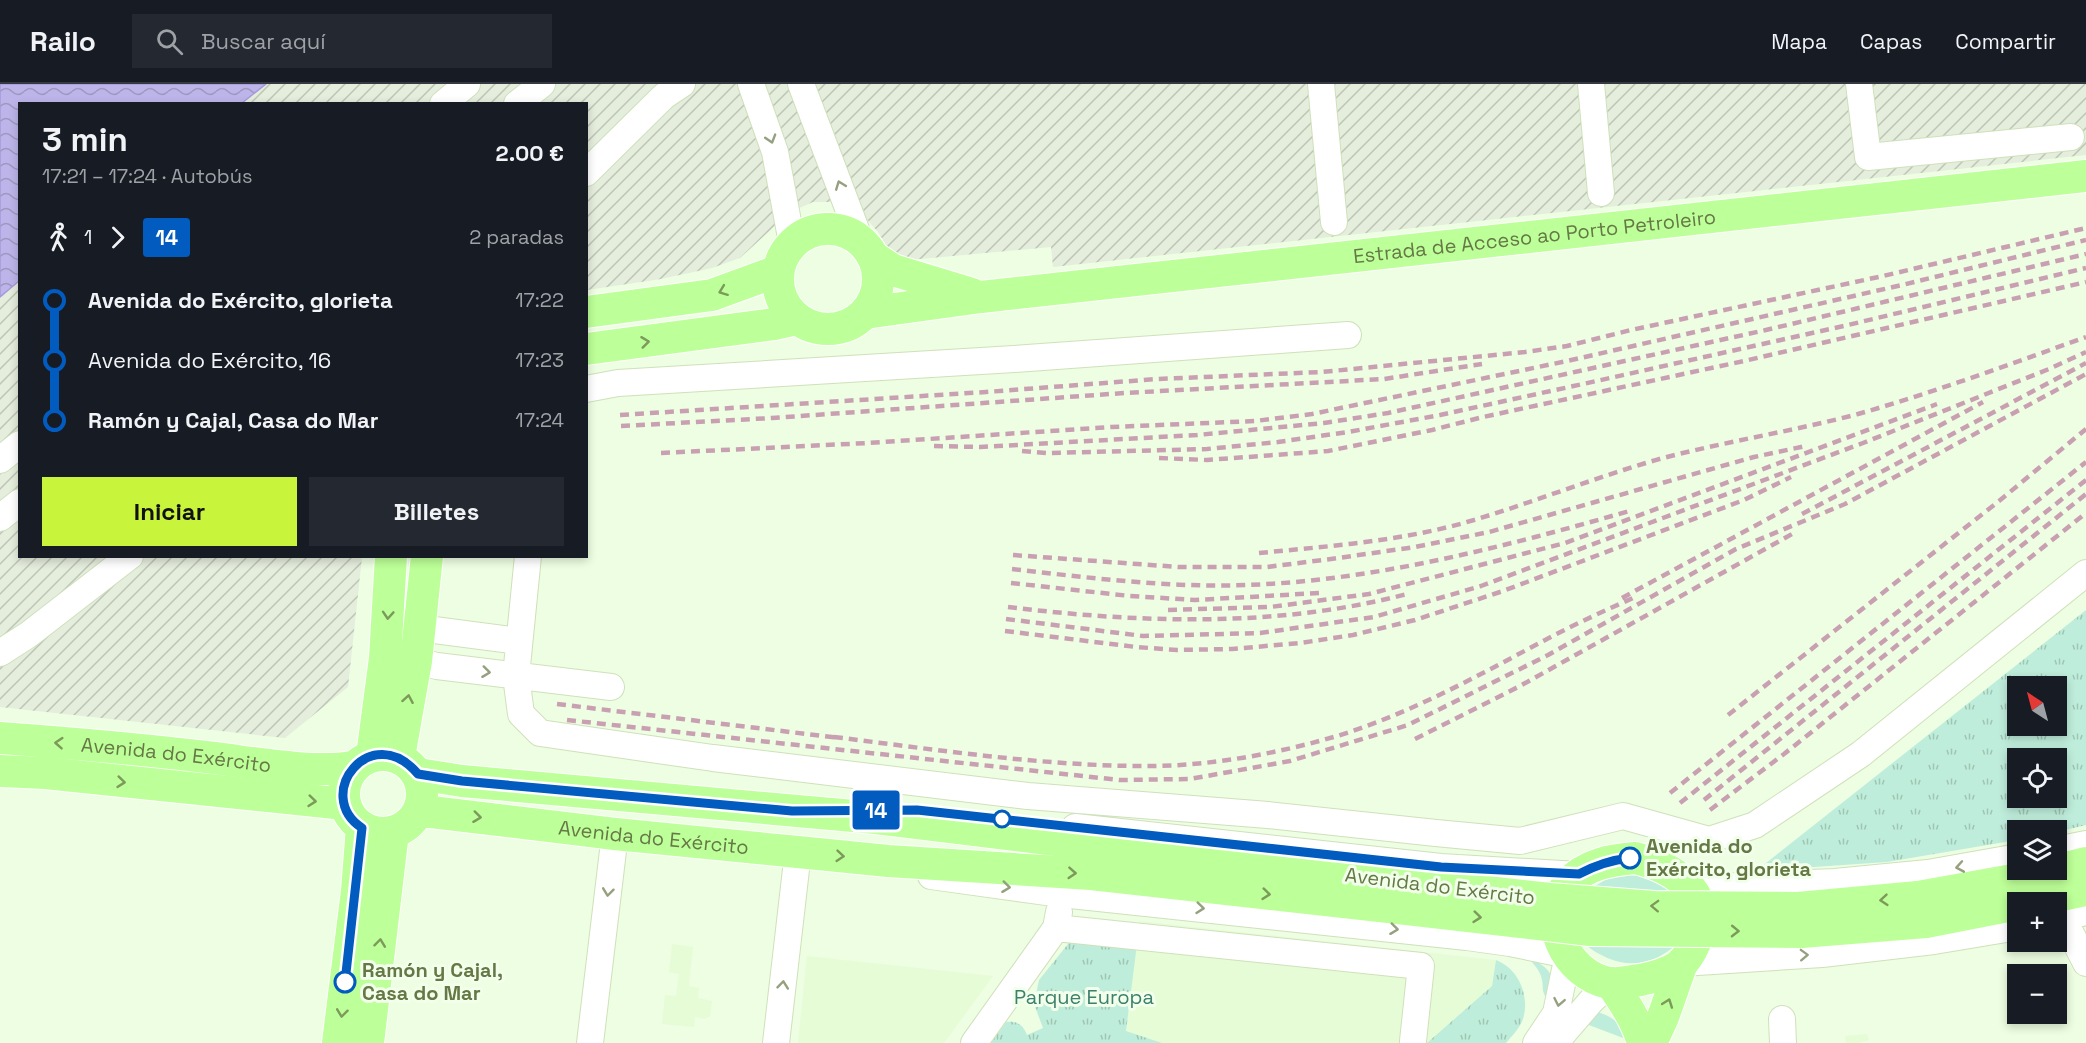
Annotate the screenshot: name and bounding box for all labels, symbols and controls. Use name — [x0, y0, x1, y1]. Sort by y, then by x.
search box — [132, 14, 552, 68]
text: Railo — [30, 23, 96, 59]
icon: search — [153, 25, 186, 58]
text: Buscar aquí — [201, 27, 326, 55]
text: Mapa — [1771, 28, 1827, 55]
text: Capas — [1860, 28, 1922, 55]
text: Compartir — [1955, 28, 2056, 55]
text: 3 min — [42, 119, 128, 161]
one-way arrow — [764, 133, 776, 144]
text: 2.00 € — [496, 139, 564, 167]
text: 17:21 – 17:24 · Autobús — [42, 163, 253, 189]
one-way arrow — [835, 180, 847, 191]
street label: Estrada de Acceso ao Porto Petroleiro — [1352, 204, 1717, 269]
icon: walk — [42, 221, 75, 254]
icon: forward — [101, 221, 134, 254]
text: 1 — [84, 224, 92, 250]
text: 14 — [155, 224, 178, 251]
text: 2 paradas — [469, 224, 564, 250]
one-way arrow — [719, 284, 730, 296]
text: Avenida do Exército, glorieta — [88, 286, 393, 314]
text: 17:22 — [515, 287, 564, 313]
one-way arrow — [640, 336, 649, 349]
text: Avenida do Exército, 16 — [88, 346, 331, 374]
text: 17:23 — [515, 347, 564, 373]
text: Ramón y Cajal, Casa do Mar — [88, 406, 378, 434]
text: 17:24 — [515, 407, 564, 433]
button: Iniciar — [42, 477, 297, 546]
button: Billetes — [309, 477, 564, 546]
one-way arrow — [381, 610, 394, 619]
one-way arrow — [482, 666, 491, 678]
north arrow — [2007, 676, 2067, 736]
map controls — [2007, 676, 2067, 1024]
one-way arrow — [401, 695, 414, 705]
street label: Avenida do Exército — [80, 731, 273, 778]
one-way arrow — [54, 736, 63, 749]
button: locate — [2007, 748, 2067, 808]
one-way arrow — [116, 775, 126, 788]
line badge: 14 — [849, 790, 903, 830]
one-way arrow — [307, 794, 317, 807]
text: 14 — [865, 797, 887, 824]
one-way arrow — [472, 810, 481, 823]
unlabelled marker — [993, 810, 1011, 828]
street label: Avenida do Exército — [557, 814, 750, 860]
button: layers — [2007, 820, 2067, 880]
place label: Avenida do Exército, glorieta — [1646, 833, 1812, 882]
marker: Avenida do Exército, glorieta — [1619, 847, 1641, 869]
one-way arrow — [836, 849, 845, 862]
street label: Avenida do Exército — [1344, 861, 1536, 911]
one-way arrow — [1955, 861, 1965, 873]
one-way arrow — [1068, 866, 1077, 879]
one-way arrow — [1001, 880, 1011, 893]
one-way arrow — [602, 887, 615, 896]
one-way arrow — [1262, 887, 1271, 899]
button: + — [2007, 892, 2067, 952]
one-way arrow — [1880, 893, 1889, 906]
one-way arrow — [1651, 900, 1660, 913]
one-way arrow — [1195, 901, 1204, 914]
one-way arrow — [1473, 910, 1482, 923]
one-way arrow — [1389, 922, 1398, 935]
one-way arrow — [1730, 925, 1739, 938]
one-way arrow — [373, 939, 386, 948]
one-way arrow — [1799, 949, 1808, 961]
place label: Ramón y Cajal, Casa do Mar — [362, 957, 503, 1006]
button: − — [2007, 964, 2067, 1024]
marker: Ramón y Cajal, Casa do Mar — [334, 971, 356, 993]
one-way arrow — [776, 980, 789, 989]
park label: Parque Europa — [1014, 984, 1154, 1010]
one-way arrow — [1553, 996, 1566, 1006]
one-way arrow — [1660, 999, 1673, 1009]
one-way arrow — [336, 1008, 349, 1017]

